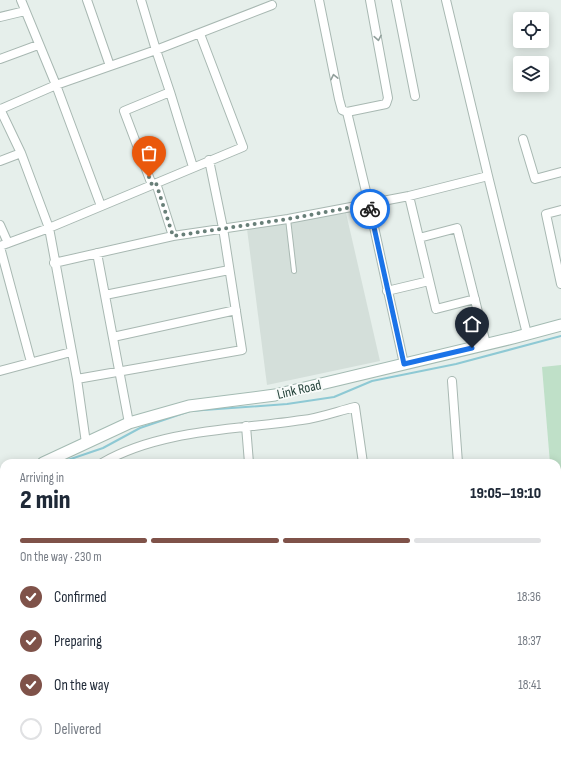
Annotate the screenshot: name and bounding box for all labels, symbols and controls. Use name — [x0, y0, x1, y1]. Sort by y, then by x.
map controls — [513, 12, 549, 92]
button: locate — [513, 12, 549, 48]
one-way arrow — [373, 35, 382, 41]
button: layers — [513, 56, 549, 92]
one-way arrow — [331, 74, 339, 80]
pin — [132, 136, 166, 177]
icon: bag — [138, 142, 160, 164]
courier — [350, 189, 390, 229]
icon: bike — [359, 198, 381, 220]
pin — [455, 307, 489, 348]
icon: home — [461, 313, 483, 335]
street label: Link Road — [275, 376, 323, 403]
text: Arriving in — [20, 470, 64, 486]
text: 19:05–19:10 — [470, 484, 541, 503]
text: 2 min — [20, 485, 70, 516]
text: On the way · 230 m — [20, 549, 102, 565]
icon: check — [20, 586, 42, 608]
text: Confirmed — [54, 588, 107, 607]
text: 18:36 — [517, 589, 541, 605]
icon: check — [20, 630, 42, 652]
text: Preparing — [54, 632, 102, 651]
text: 18:37 — [518, 633, 541, 649]
icon: check — [20, 674, 42, 696]
text: On the way — [54, 676, 109, 695]
text: 18:41 — [518, 677, 541, 693]
text: Delivered — [54, 720, 101, 739]

